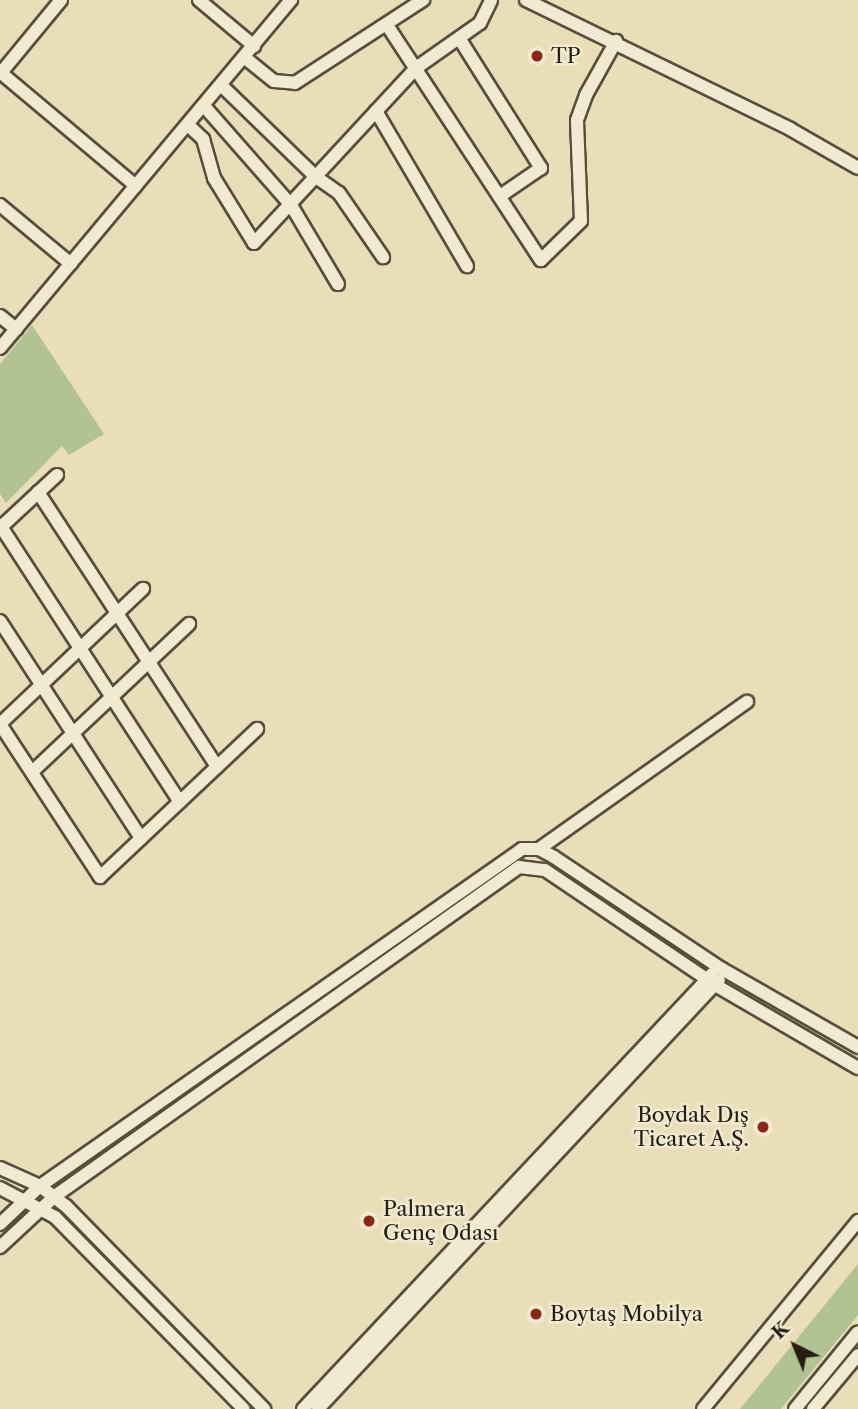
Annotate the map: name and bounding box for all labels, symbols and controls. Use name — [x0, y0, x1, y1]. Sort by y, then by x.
place label: TP — [551, 43, 581, 69]
marker: TP — [529, 48, 545, 64]
place label: Boydak Dış Ticaret A.Ş. — [633, 1102, 749, 1152]
marker: Boydak Dış Ticaret A.Ş. — [755, 1119, 771, 1135]
place label: Palmera Genç Odası — [383, 1196, 499, 1246]
marker: Palmera Genç Odası — [361, 1213, 377, 1229]
place label: Boytaş Mobilya — [550, 1301, 703, 1327]
marker: Boytaş Mobilya — [528, 1306, 544, 1322]
north arrow — [760, 1311, 830, 1381]
text: K — [767, 1317, 794, 1344]

